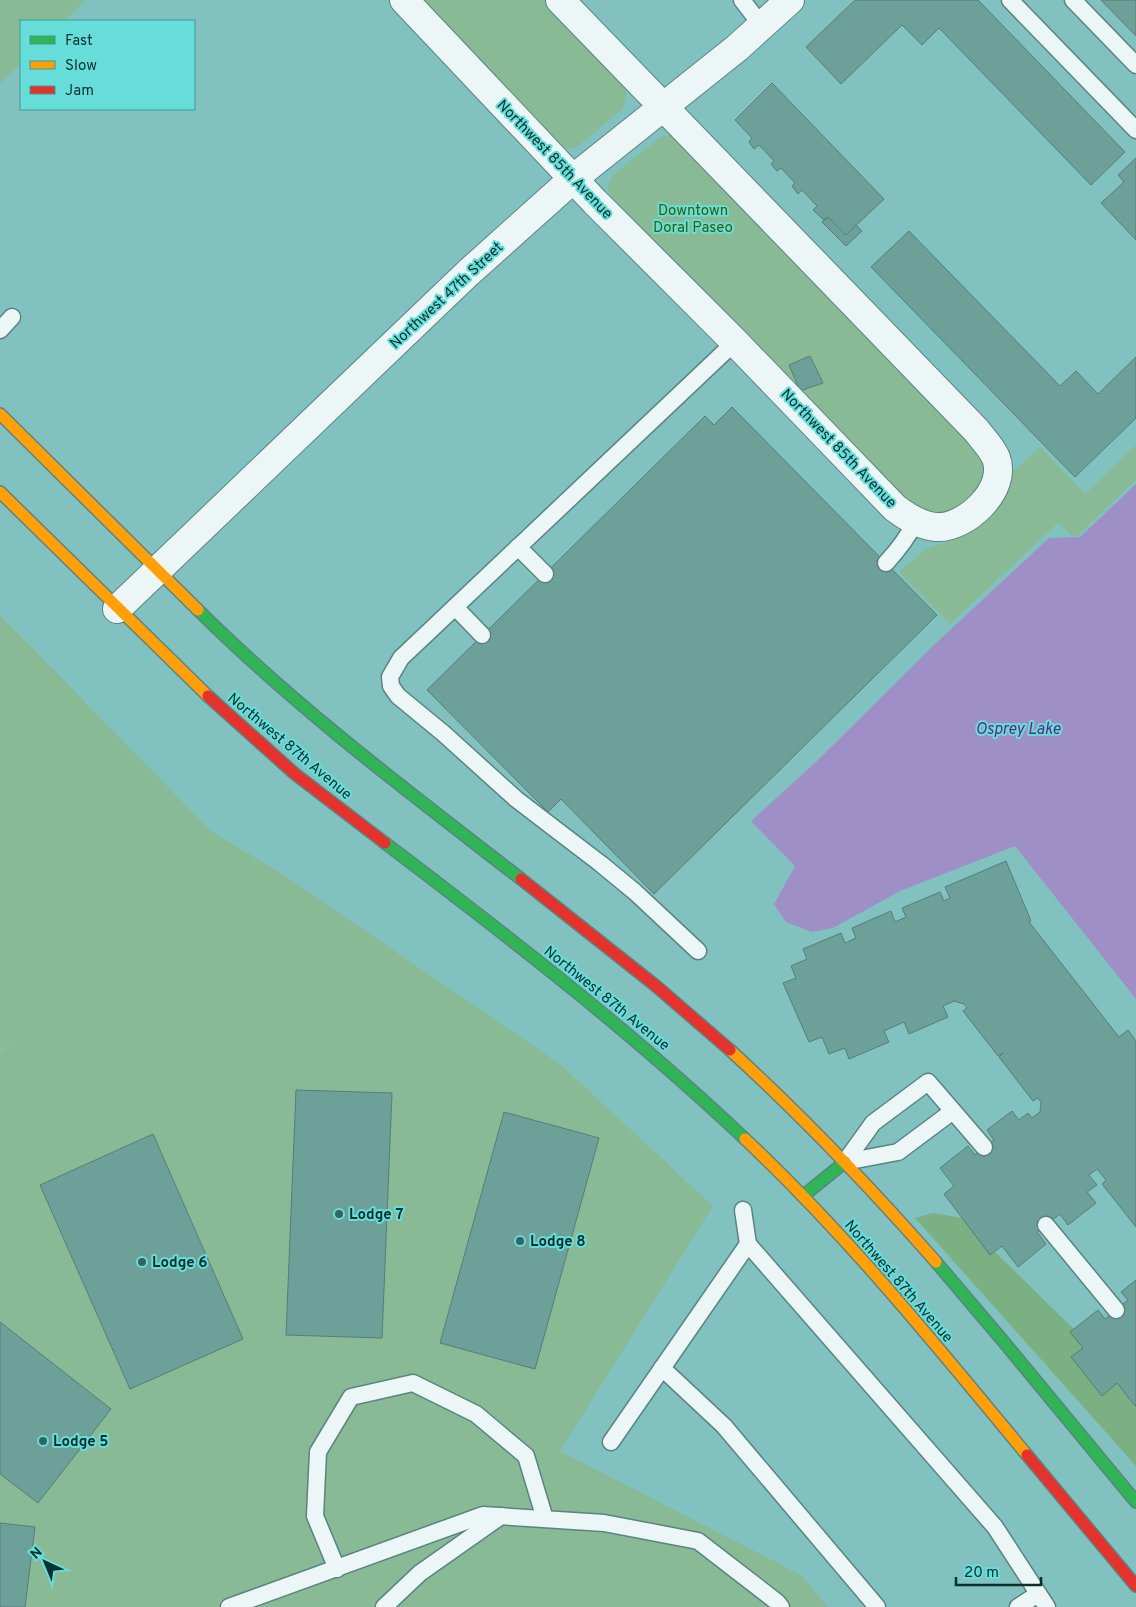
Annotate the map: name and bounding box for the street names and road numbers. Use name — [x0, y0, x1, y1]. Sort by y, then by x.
street label: Northwest 85th Avenue — [492, 96, 616, 224]
street label: Northwest 47th Street — [386, 239, 508, 354]
street label: Northwest 85th Avenue — [776, 385, 900, 513]
street label: Northwest 87th Avenue — [223, 690, 355, 805]
street label: Northwest 87th Avenue — [539, 943, 673, 1056]
street label: Northwest 87th Avenue — [839, 1217, 956, 1347]

